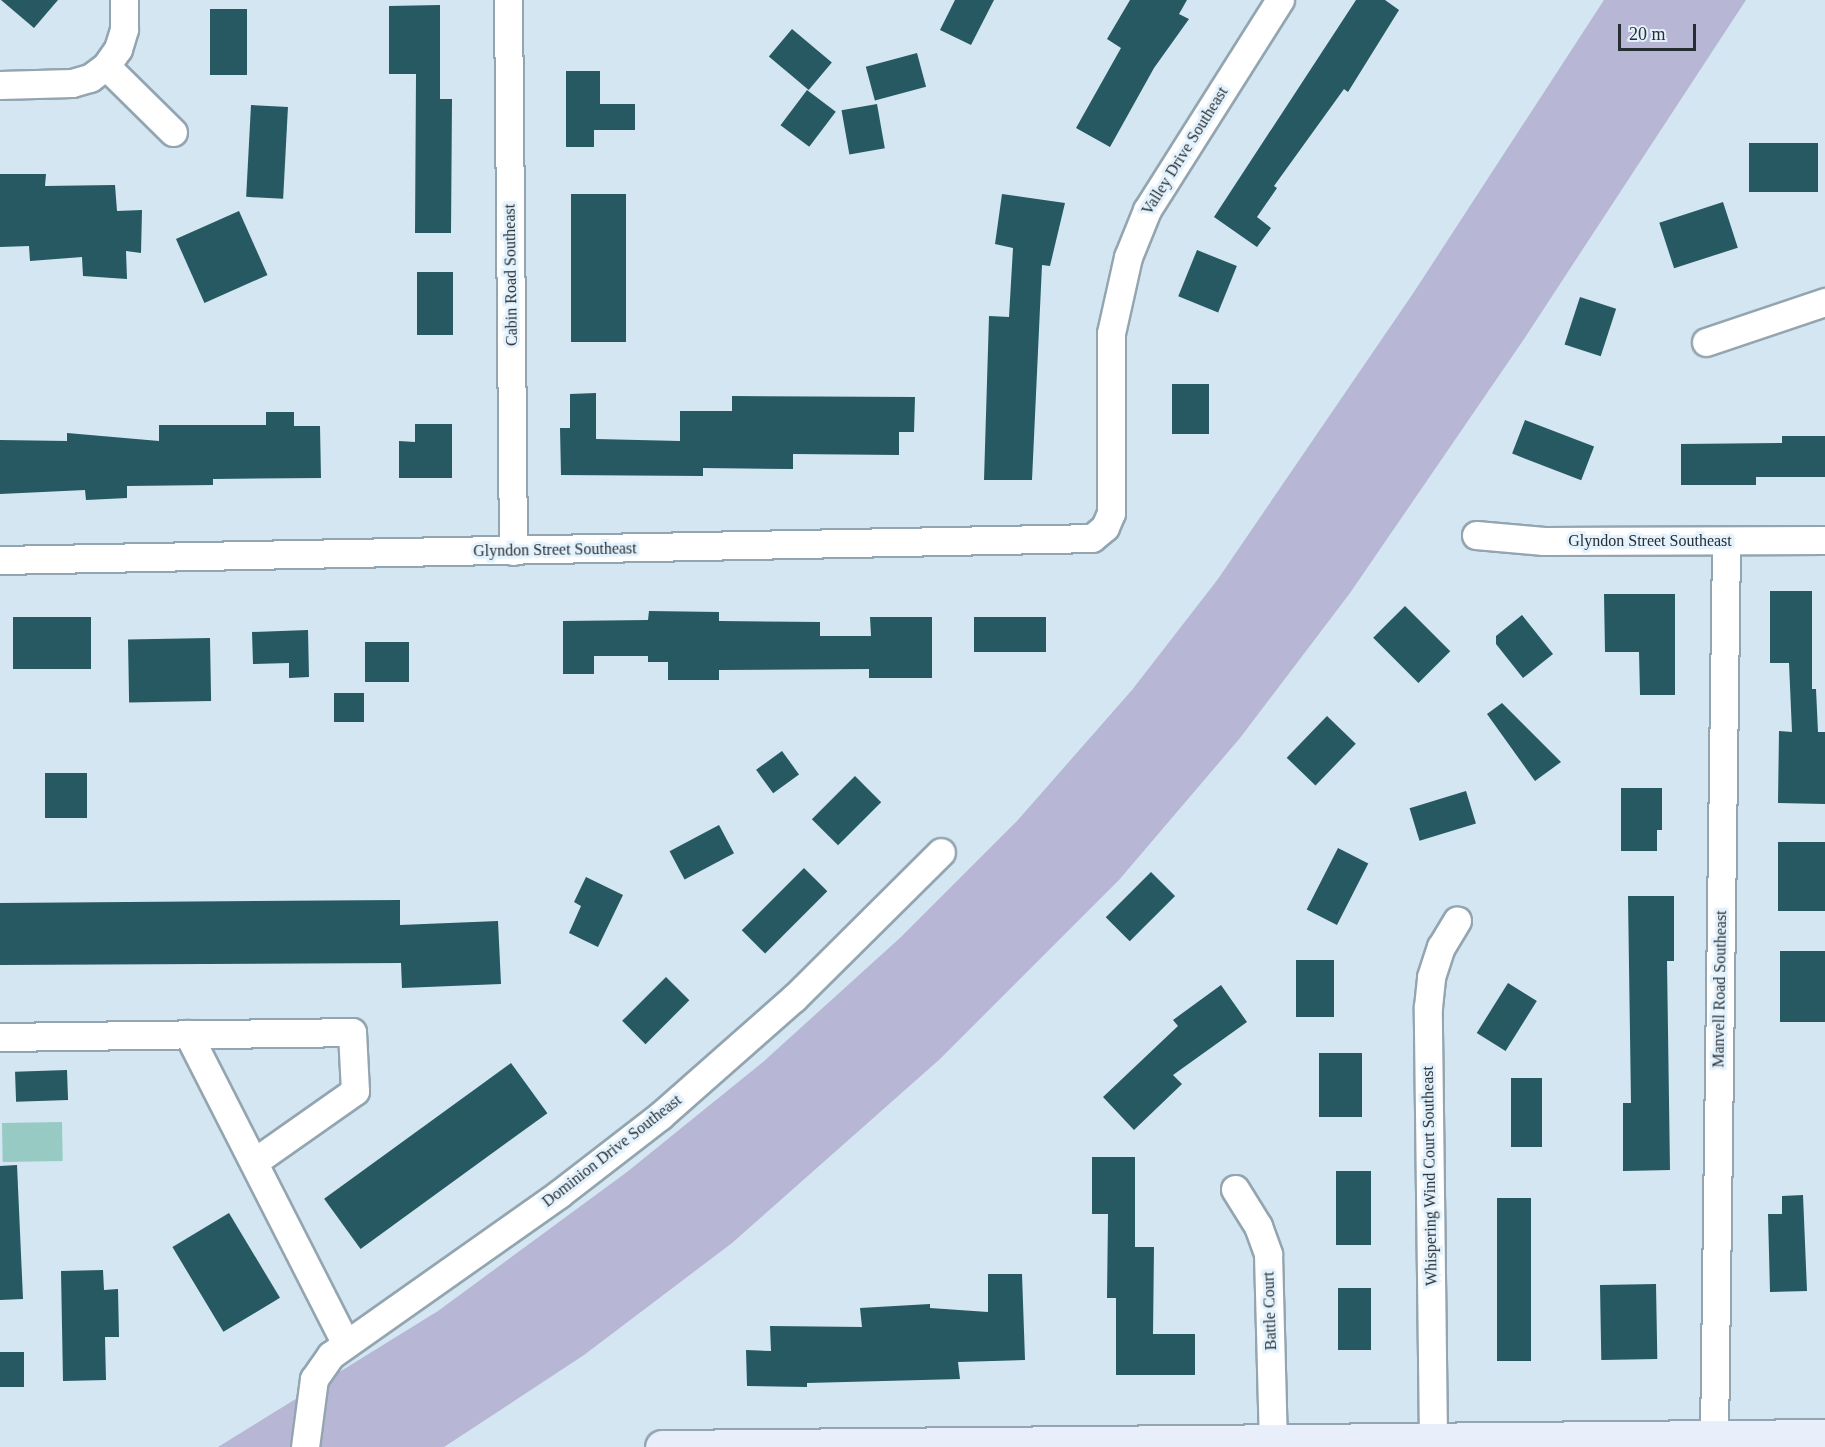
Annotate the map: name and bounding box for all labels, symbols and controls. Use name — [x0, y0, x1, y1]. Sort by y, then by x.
scale bar — [1621, 12, 1699, 50]
text: 20 m — [1629, 24, 1666, 44]
street label: Valley Drive Southeast — [1138, 83, 1232, 219]
street label: Cabin Road Southeast — [500, 204, 522, 346]
street label: Glyndon Street Southeast — [1568, 531, 1732, 551]
street label: Glyndon Street Southeast — [473, 539, 637, 561]
street label: Manvell Road Southeast — [1709, 910, 1731, 1068]
street label: Whispering Wind Court Southeast — [1418, 1066, 1442, 1286]
street label: Dominion Drive Southeast — [539, 1091, 685, 1211]
street label: Battle Court — [1259, 1271, 1281, 1351]

